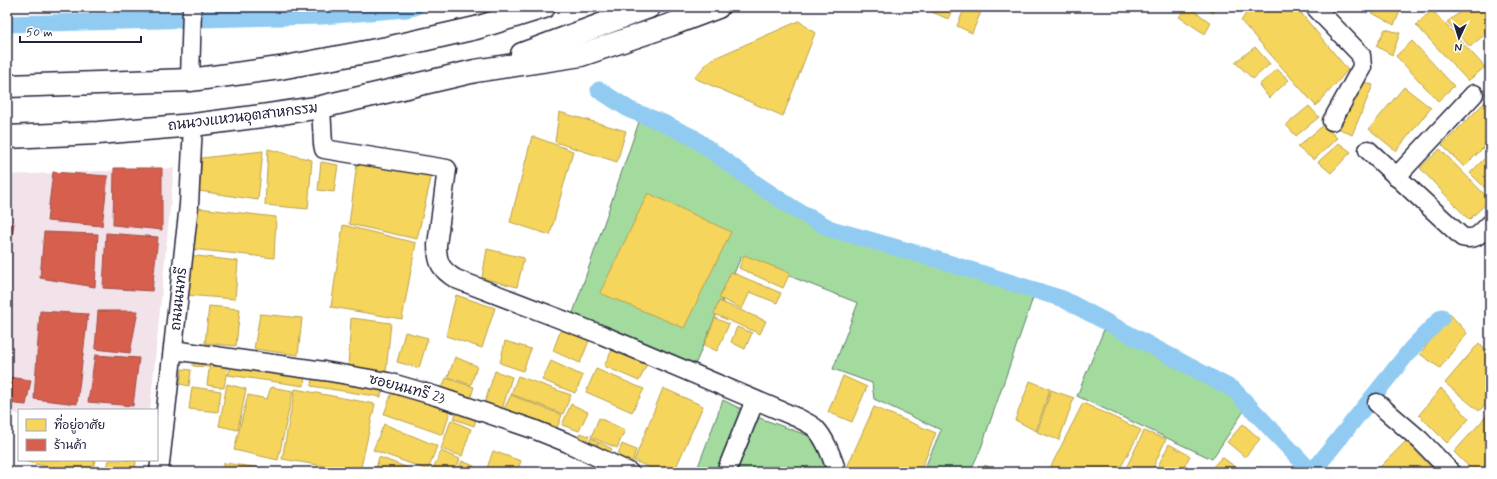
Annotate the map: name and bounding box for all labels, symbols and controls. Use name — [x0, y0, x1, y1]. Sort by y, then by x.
scale bar — [20, 18, 141, 44]
north arrow — [1439, 18, 1479, 58]
text: 50 m — [26, 25, 53, 41]
text: N — [1454, 40, 1463, 54]
street label: ถนนวงแหวนอุตสาหกรรม — [167, 99, 319, 135]
street label: ถนนนนทรี — [167, 266, 191, 331]
street label: ซอยนนทรี 23 — [367, 370, 447, 408]
legend — [18, 409, 158, 461]
text: ที่อยู่อาศัย — [54, 414, 105, 434]
text: ร้านค้า — [54, 438, 87, 454]

